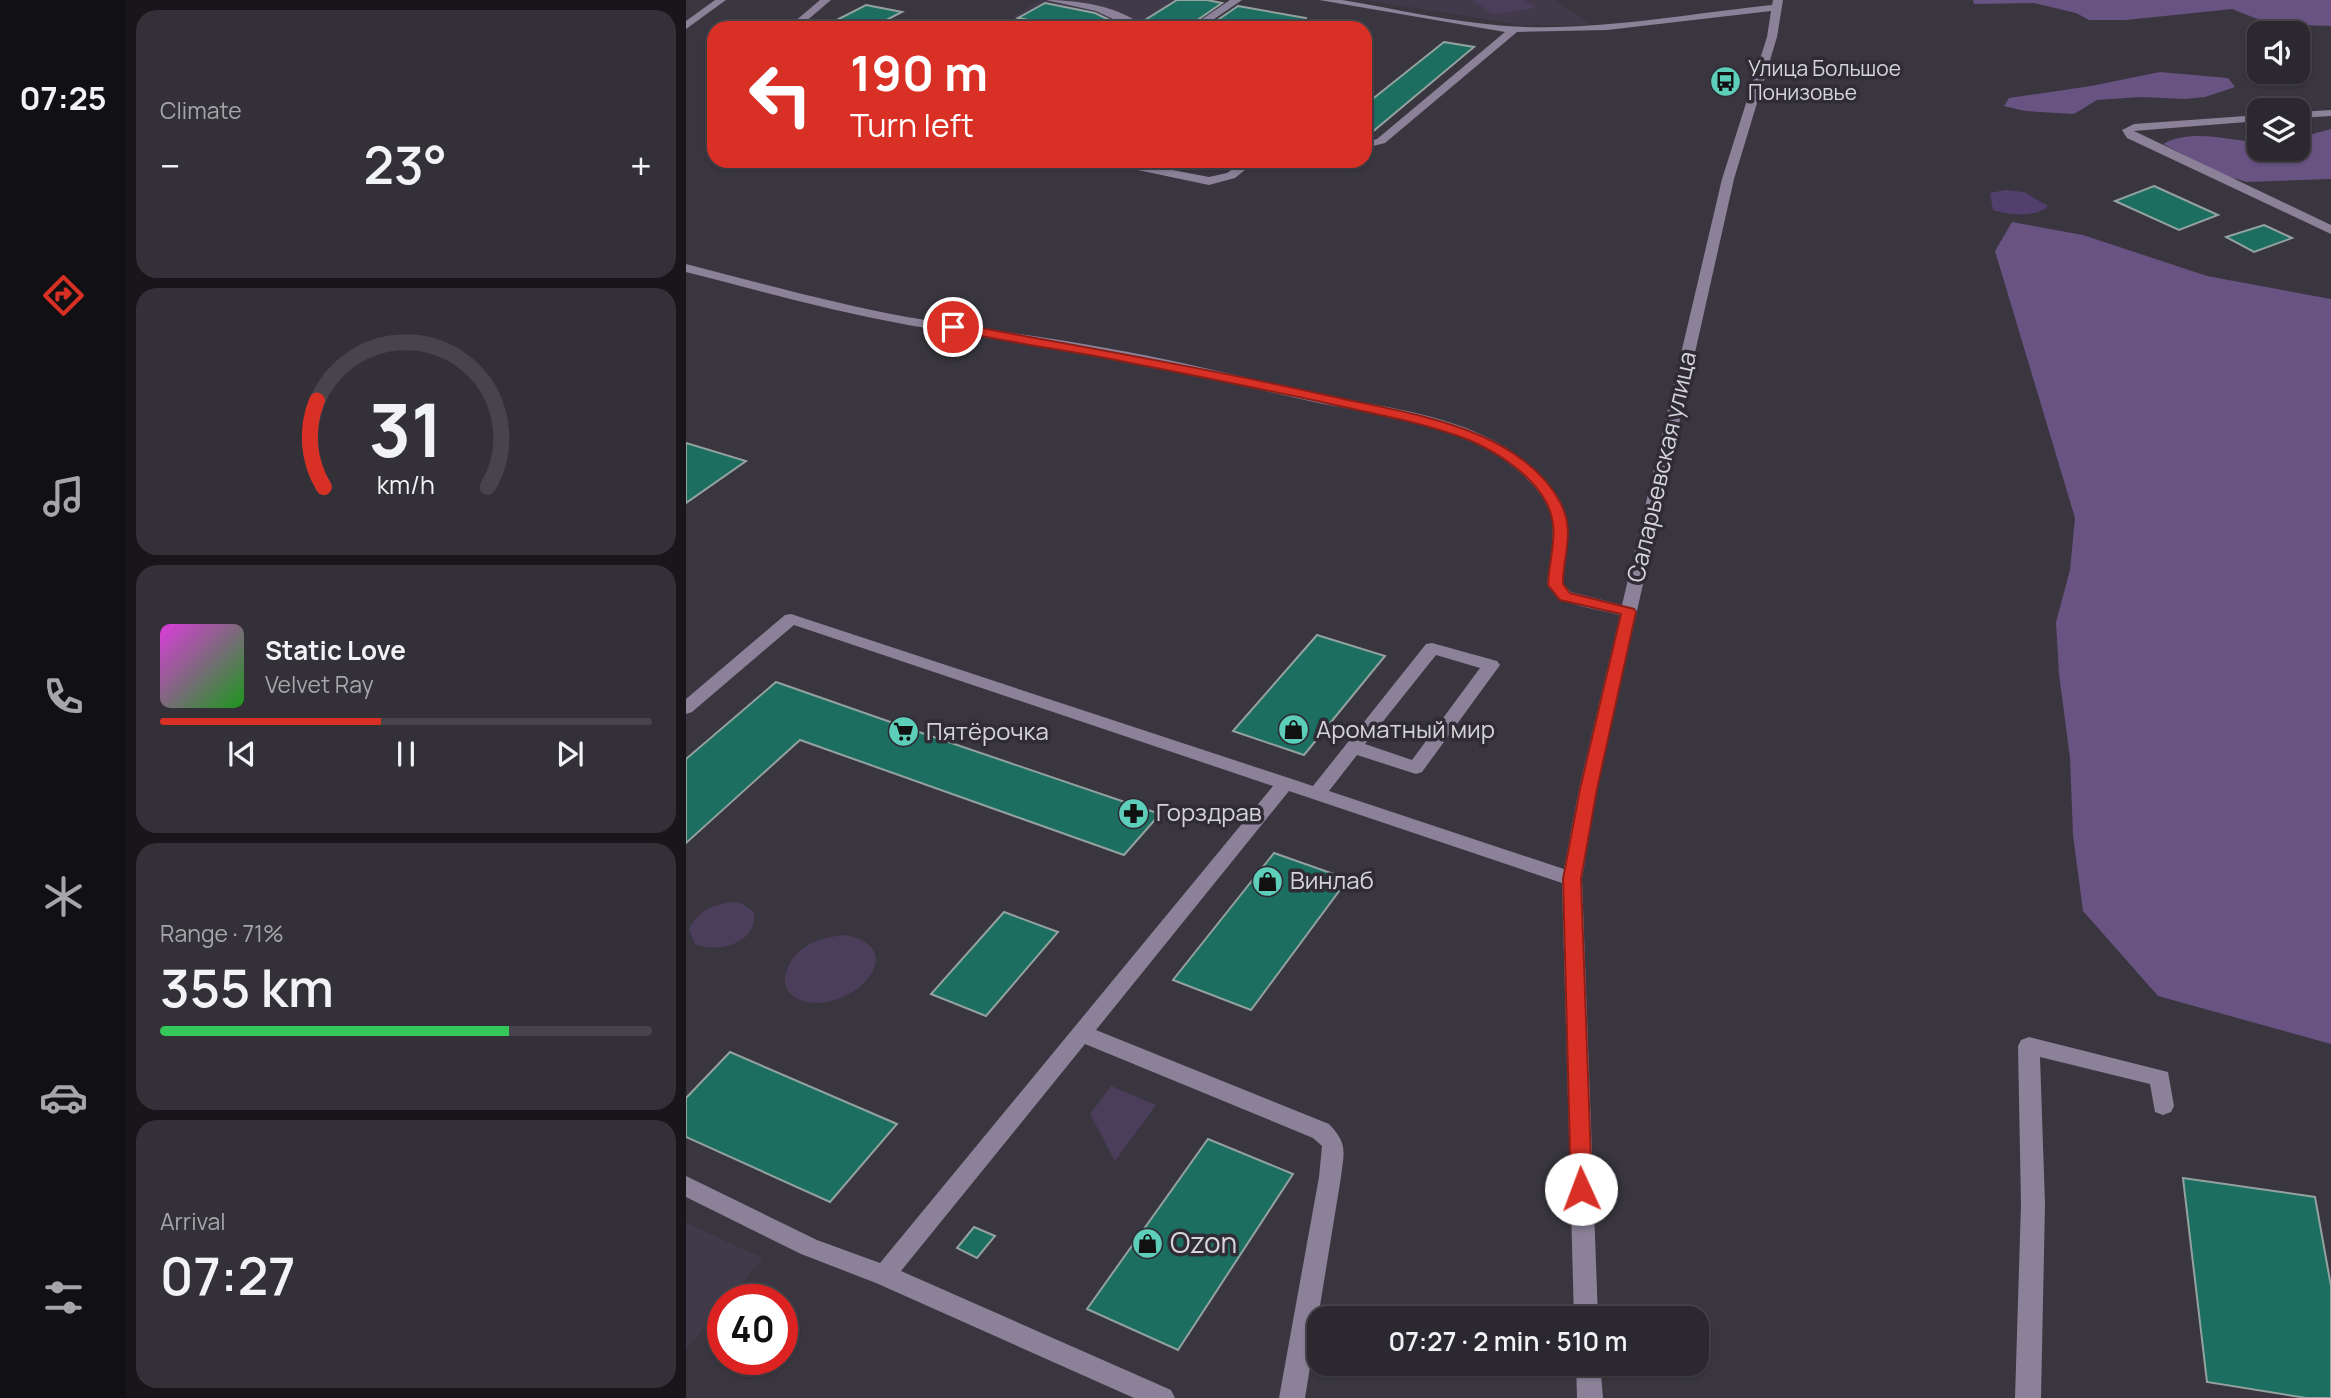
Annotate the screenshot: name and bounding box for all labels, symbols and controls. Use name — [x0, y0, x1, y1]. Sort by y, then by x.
map controls — [2247, 21, 2310, 161]
button: sound — [2247, 21, 2310, 84]
text: 190 m — [850, 39, 988, 106]
icon: left — [735, 49, 826, 140]
place label: Улица Большое Понизовье — [1748, 54, 1901, 106]
bus stop icon: Улица Большое Понизовье — [1708, 64, 1742, 98]
text: 07:25 — [20, 76, 106, 120]
text: Climate — [160, 94, 242, 126]
button: layers — [2247, 98, 2310, 161]
text: Turn left — [850, 103, 974, 147]
text: 23° — [363, 129, 447, 200]
text: − — [160, 139, 181, 191]
text: + — [630, 139, 652, 191]
icon: directions — [39, 271, 88, 320]
pin — [923, 297, 983, 357]
icon: arrive — [934, 308, 972, 346]
street label: Саларьевская улица — [1618, 348, 1703, 585]
text: 31 — [369, 380, 443, 480]
text: km/h — [377, 467, 435, 502]
icon: music — [39, 472, 88, 521]
text: Static Love — [265, 632, 406, 668]
text: Velvet Ray — [265, 668, 374, 700]
icon: phone — [39, 672, 88, 721]
place label: Ароматный мир — [1316, 712, 1495, 745]
shop icon: Ароматный мир — [1276, 713, 1310, 747]
place label: Пятёрочка — [926, 714, 1049, 747]
supermarket icon: Пятёрочка — [886, 715, 920, 749]
icon: previous — [223, 735, 261, 773]
icon: pause — [387, 735, 425, 773]
icon: next — [551, 735, 589, 773]
place label: Горздрав — [1156, 795, 1262, 828]
pharmacy icon: Горздрав — [1116, 796, 1150, 830]
place label: Винлаб — [1290, 863, 1374, 896]
shop icon: Винлаб — [1250, 864, 1284, 898]
icon: climate — [39, 872, 88, 921]
text: Range · 71% — [160, 917, 284, 949]
text: 355 km — [160, 952, 334, 1023]
icon: car — [39, 1073, 88, 1122]
position arrow — [1544, 1152, 1618, 1226]
text: Arrival — [160, 1205, 226, 1237]
place label: Ozon — [1170, 1223, 1237, 1261]
shop icon: Ozon — [1130, 1226, 1164, 1260]
text: 07:27 — [160, 1240, 295, 1311]
icon: filters — [39, 1273, 88, 1322]
speed limit sign: 40 — [707, 1284, 798, 1375]
text: 07:27 · 2 min · 510 m — [1389, 1323, 1627, 1359]

